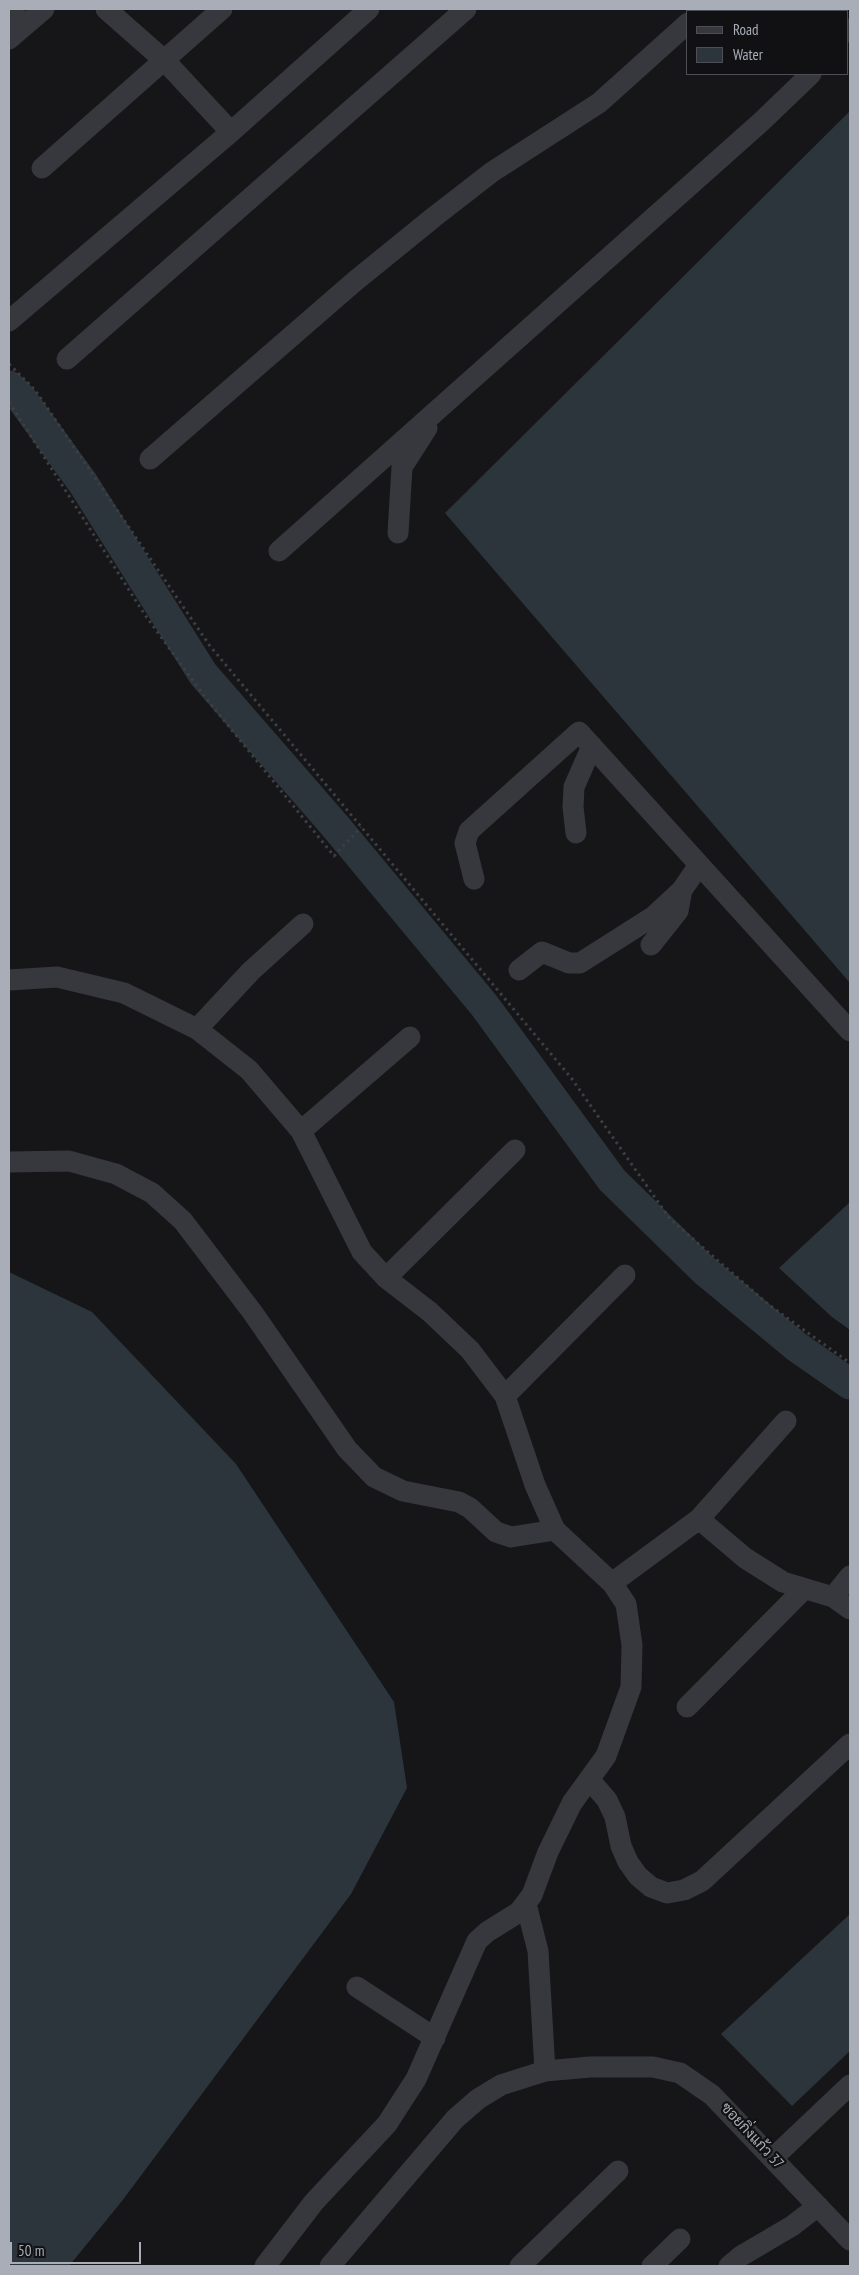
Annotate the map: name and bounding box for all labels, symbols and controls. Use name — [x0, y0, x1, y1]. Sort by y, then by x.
legend — [686, 10, 849, 75]
text: Road — [733, 20, 759, 39]
text: Water — [733, 45, 763, 64]
street label: ซอยกิ่งแก้ว 37 — [717, 2099, 787, 2173]
scale bar — [12, 2232, 144, 2264]
text: 50 m — [18, 2241, 44, 2260]

